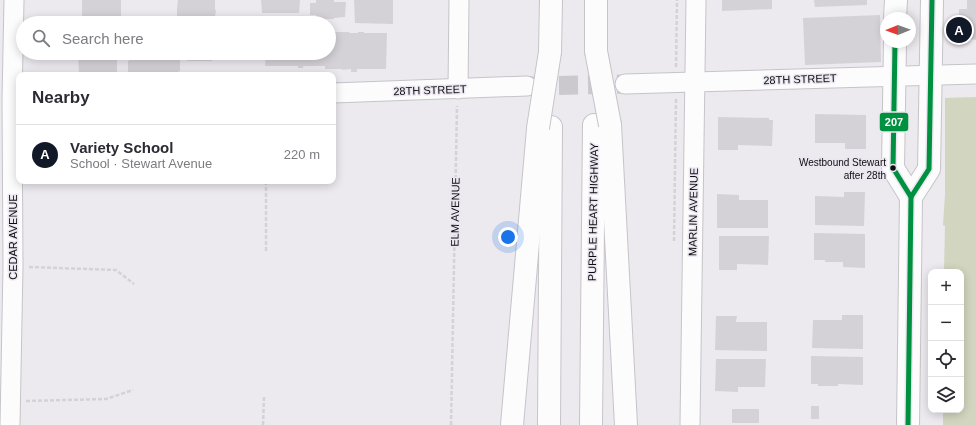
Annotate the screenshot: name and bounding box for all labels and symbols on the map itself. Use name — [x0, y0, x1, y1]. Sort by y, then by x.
north arrow — [880, 12, 916, 48]
pin: A — [946, 15, 972, 45]
street label: 28TH STREET — [763, 72, 837, 86]
street label: 28TH STREET — [393, 83, 467, 97]
line badge: 207 — [879, 112, 909, 132]
text: 207 — [885, 116, 903, 128]
street label: PURPLE HEART HIGHWAY — [586, 142, 600, 281]
place label: Westbound Stewart after 28th — [799, 157, 886, 181]
marker: Westbound Stewart after 28th — [888, 163, 898, 173]
street label: MARLIN AVENUE — [686, 168, 700, 256]
street label: ELM AVENUE — [448, 177, 462, 247]
street label: CEDAR AVENUE — [7, 194, 19, 280]
your location — [498, 227, 518, 247]

